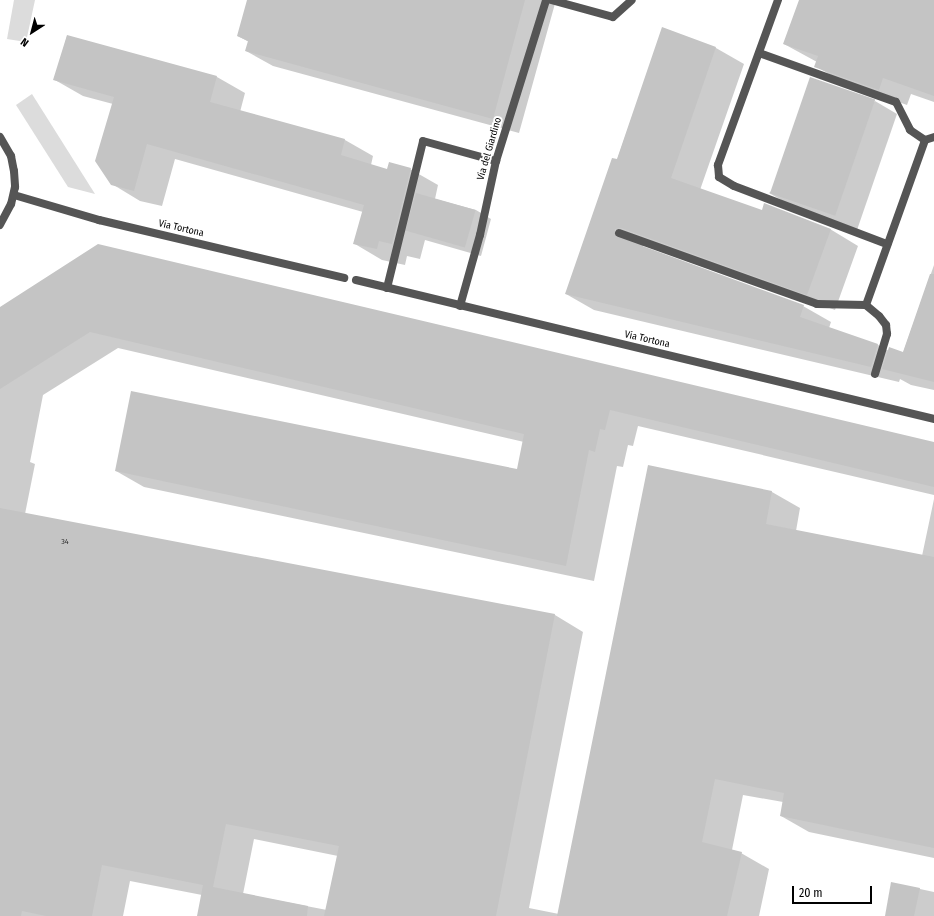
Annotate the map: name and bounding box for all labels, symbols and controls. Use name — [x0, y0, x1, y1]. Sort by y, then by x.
north arrow — [12, 12, 52, 52]
text: N — [18, 35, 31, 49]
street label: Via del Giardino — [475, 116, 505, 182]
street label: Via Tortona — [157, 218, 205, 240]
street label: Via Tortona — [623, 329, 671, 351]
house number: 34 — [61, 537, 69, 547]
scale bar — [794, 878, 874, 904]
text: 20 m — [799, 886, 823, 900]

